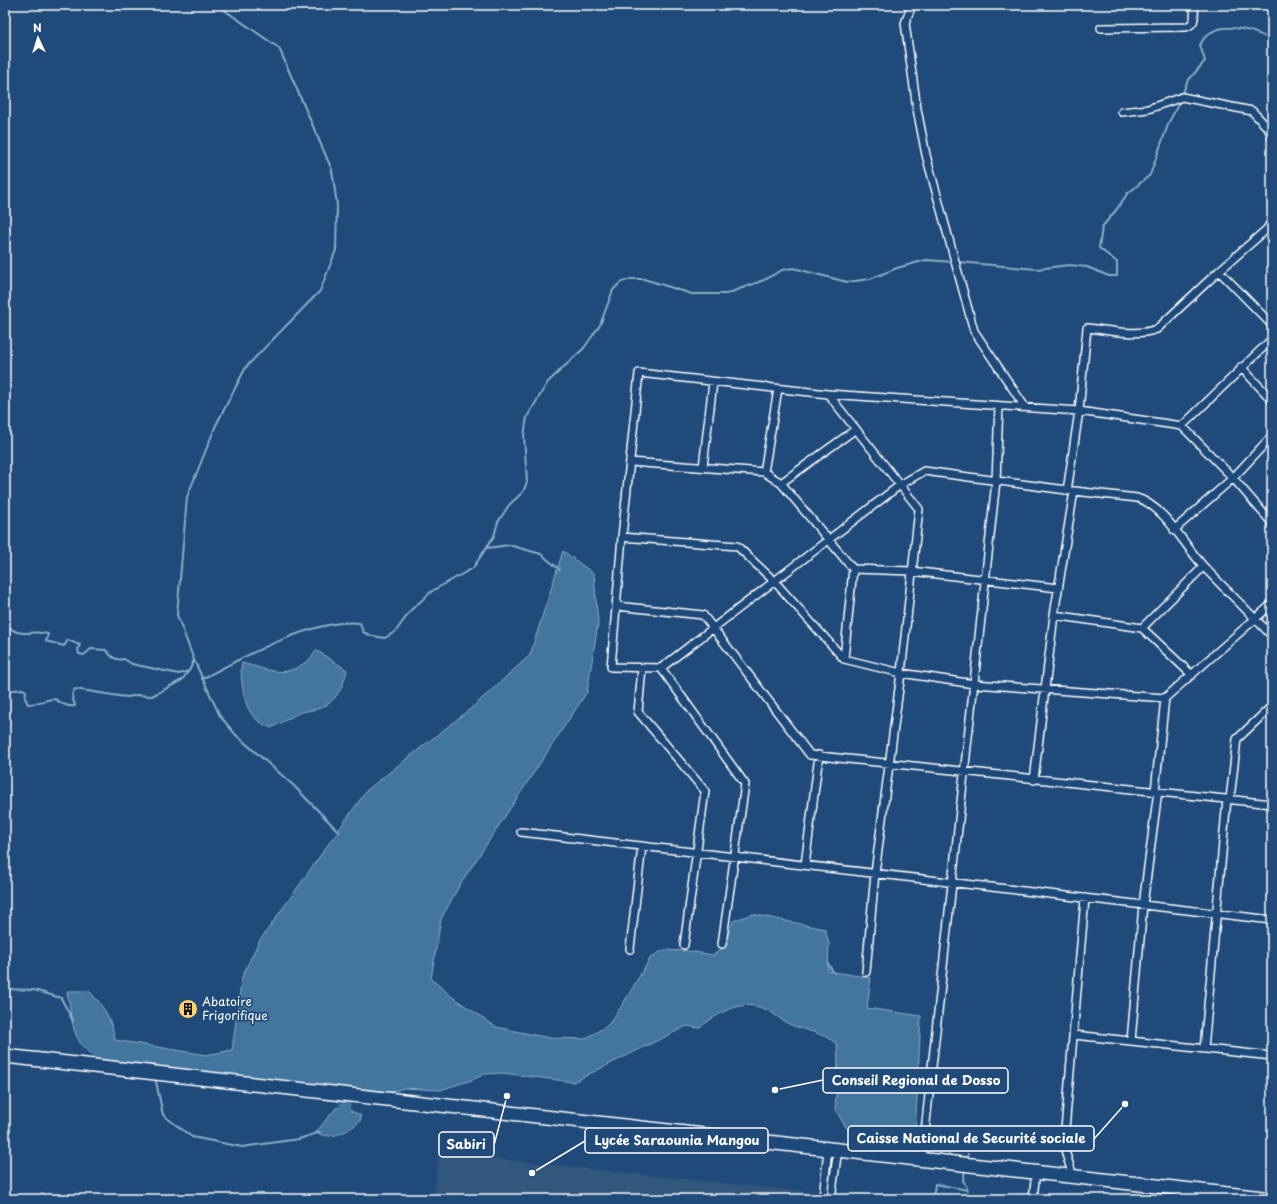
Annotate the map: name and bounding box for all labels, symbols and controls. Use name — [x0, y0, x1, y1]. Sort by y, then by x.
north arrow — [18, 18, 58, 58]
text: N — [32, 19, 42, 36]
place label: Abatoire Frigorifique — [202, 992, 268, 1024]
building icon: Abatoire Frigorifique — [177, 998, 199, 1020]
callout: Conseil Regional de Dosso — [823, 1068, 1008, 1093]
text: Conseil Regional de Dosso — [832, 1070, 1001, 1089]
callout: Caisse National de Securité sociale — [848, 1126, 1094, 1151]
callout: Lycée Saraounia Mangou — [585, 1128, 768, 1153]
text: Caisse National de Securité sociale — [856, 1128, 1086, 1147]
text: Lycée Saraounia Mangou — [594, 1130, 760, 1149]
callout: Sabiri — [439, 1132, 494, 1157]
text: Sabiri — [446, 1134, 486, 1153]

